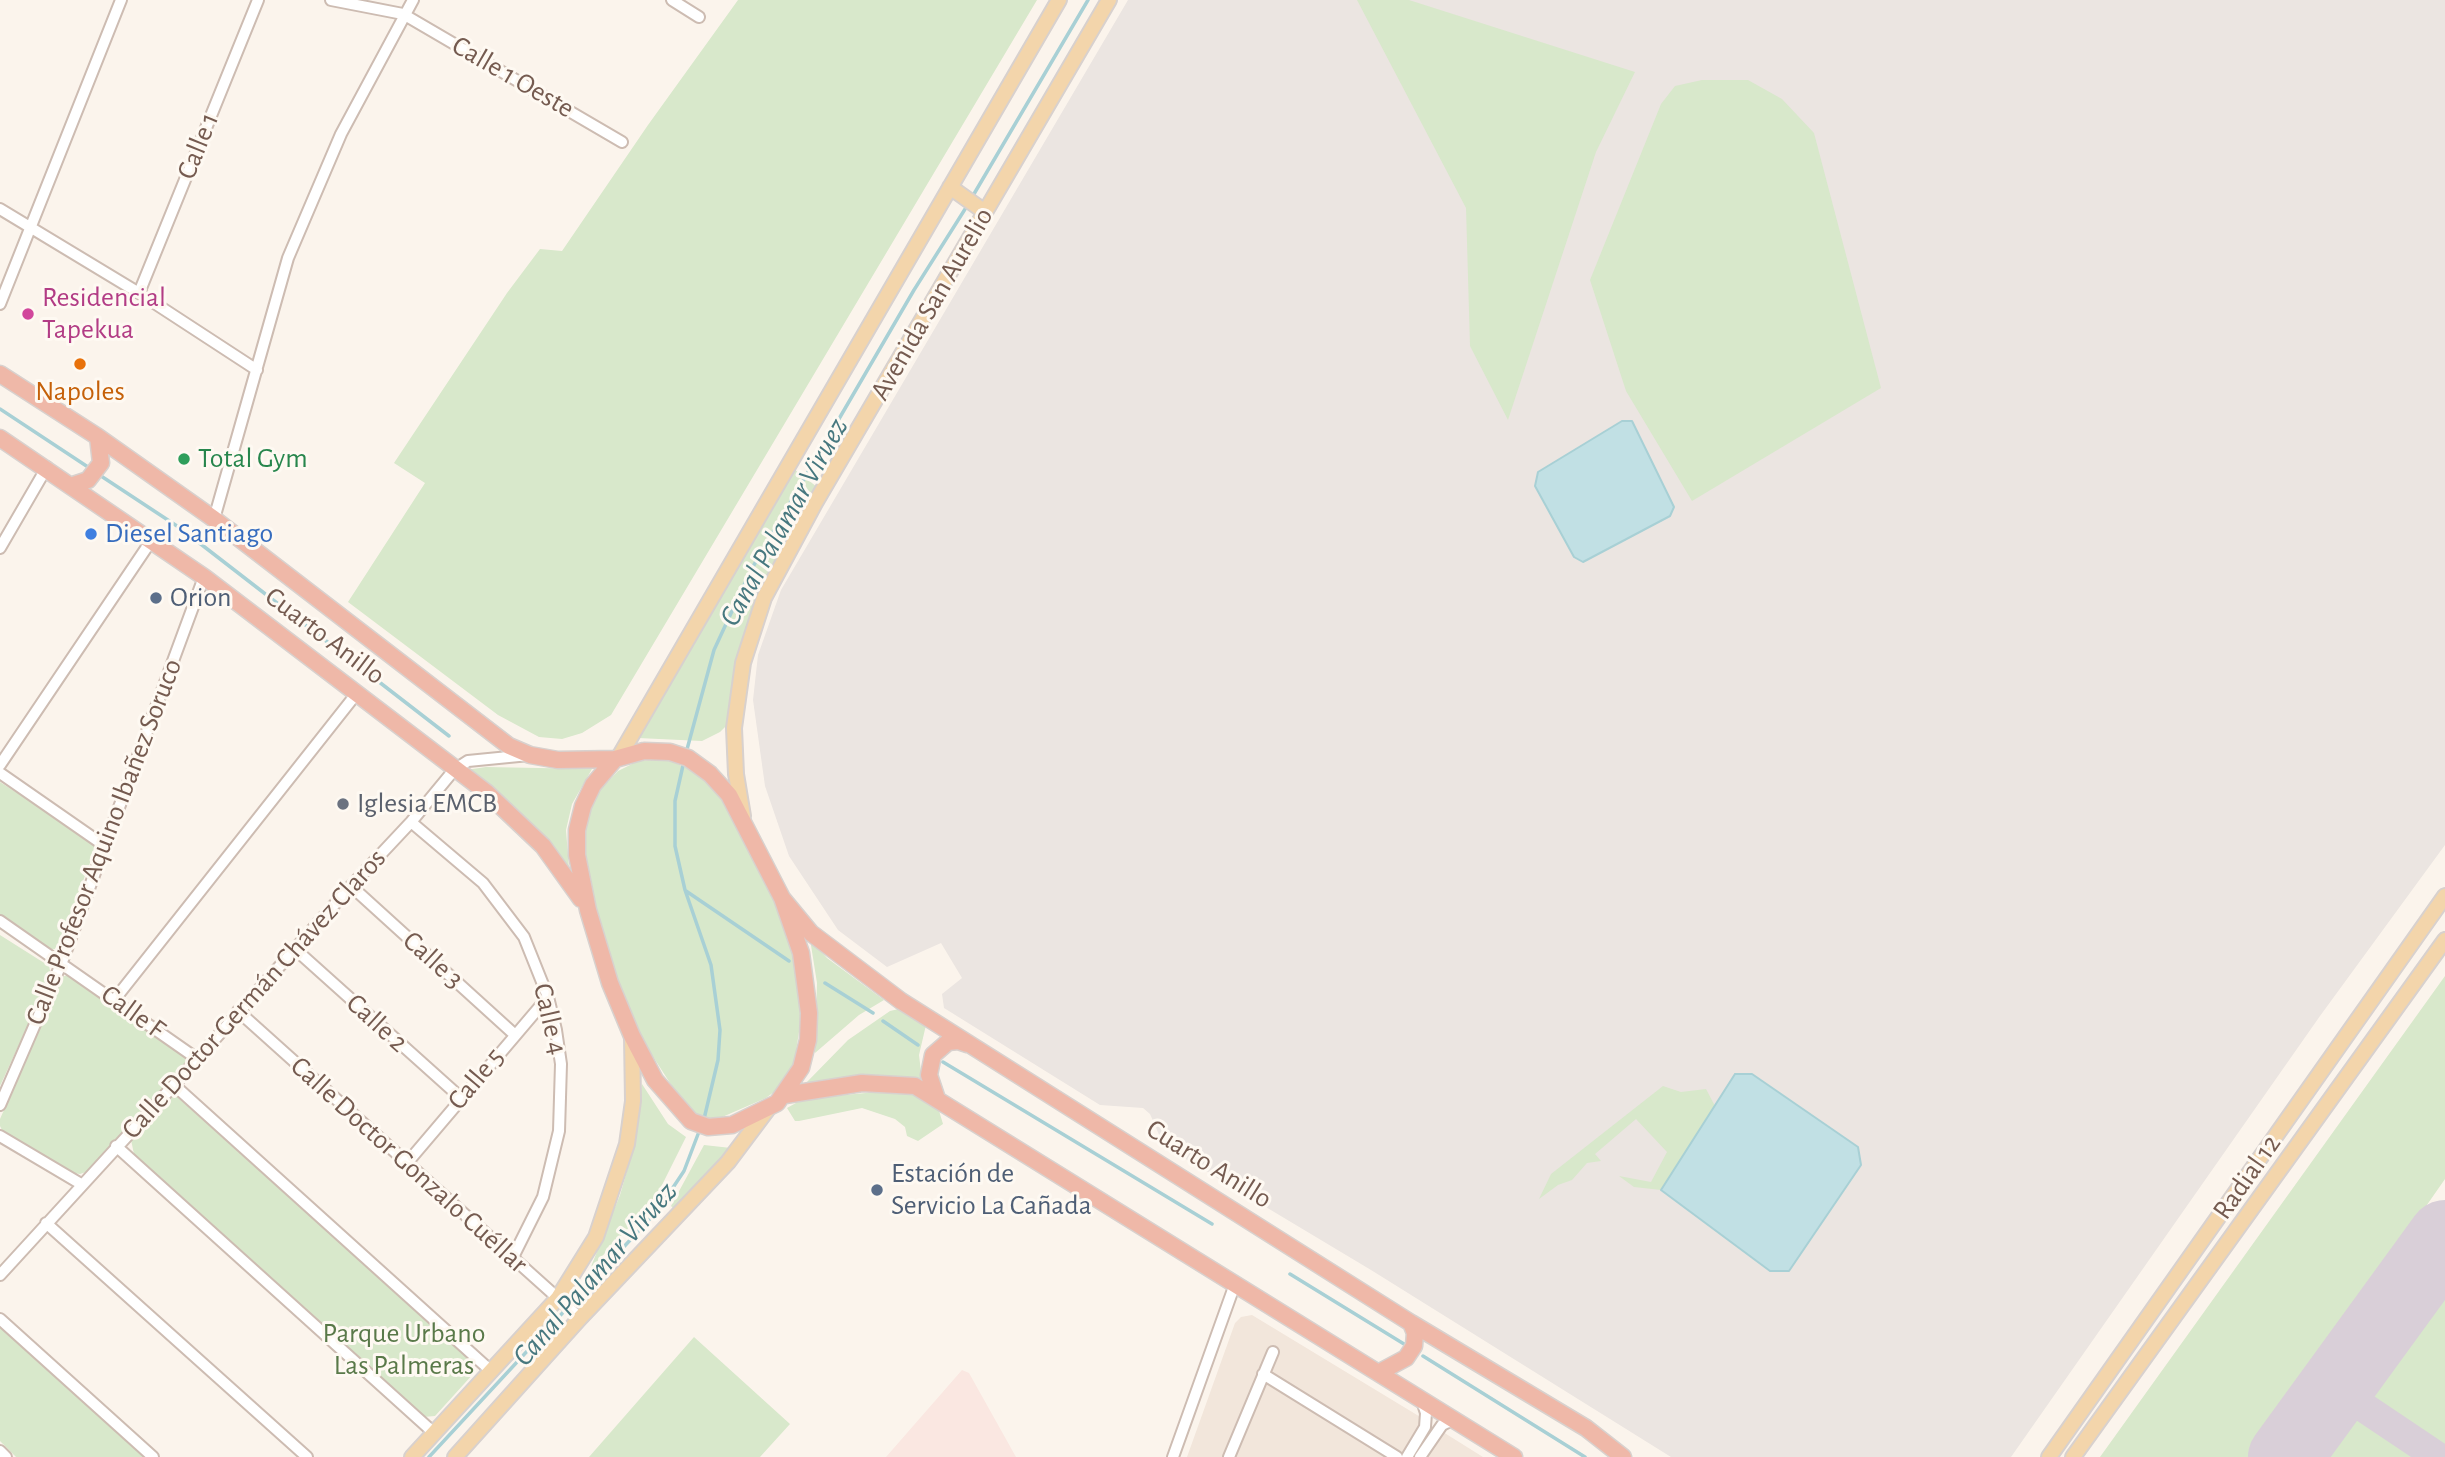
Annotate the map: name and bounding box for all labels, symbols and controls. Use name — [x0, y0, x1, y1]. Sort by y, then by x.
street label: Calle 1 Oeste — [446, 29, 580, 125]
street label: Calle 1 — [170, 108, 226, 184]
street label: Avenida San Aurelio — [863, 202, 1001, 406]
place label: Residencial Tapekua — [42, 281, 166, 347]
marker: Residencial Tapekua — [20, 306, 36, 322]
marker: Napoles — [72, 356, 88, 372]
place label: Napoles — [35, 375, 125, 409]
water label: Canal Palamar Viruez — [712, 411, 856, 633]
place label: Total Gym — [198, 442, 308, 476]
marker: Total Gym — [176, 451, 192, 467]
place label: Diesel Santiago — [105, 517, 273, 551]
marker: Diesel Santiago — [83, 526, 99, 542]
street label: Cuarto Anillo — [258, 580, 392, 692]
place label: Orion — [170, 581, 232, 615]
marker: Orion — [148, 590, 164, 606]
street label: Calle Profesor Aquino Ibañez Soruco — [19, 654, 189, 1030]
place label: Iglesia EMCB — [357, 787, 497, 821]
marker: Iglesia EMCB — [335, 796, 351, 812]
street label: Calle Doctor Germán Chávez Claros — [115, 842, 393, 1146]
street label: Calle 3 — [396, 924, 470, 996]
street label: Calle F — [94, 978, 172, 1046]
street label: Calle 4 — [525, 980, 575, 1058]
street label: Calle 2 — [339, 987, 415, 1059]
street label: Calle 5 — [440, 1041, 512, 1117]
street label: Calle Doctor Gonzalo Cuéllar — [283, 1049, 535, 1281]
street label: Cuarto Anillo — [1140, 1112, 1278, 1216]
street label: Radial 12 — [2206, 1128, 2288, 1226]
place label: Estación de Servicio La Cañada — [891, 1157, 1092, 1223]
water label: Canal Palamar Viruez — [505, 1174, 685, 1374]
marker: Estación de Servicio La Cañada — [869, 1182, 885, 1198]
park label: Parque Urbano Las Palmeras — [323, 1317, 485, 1383]

